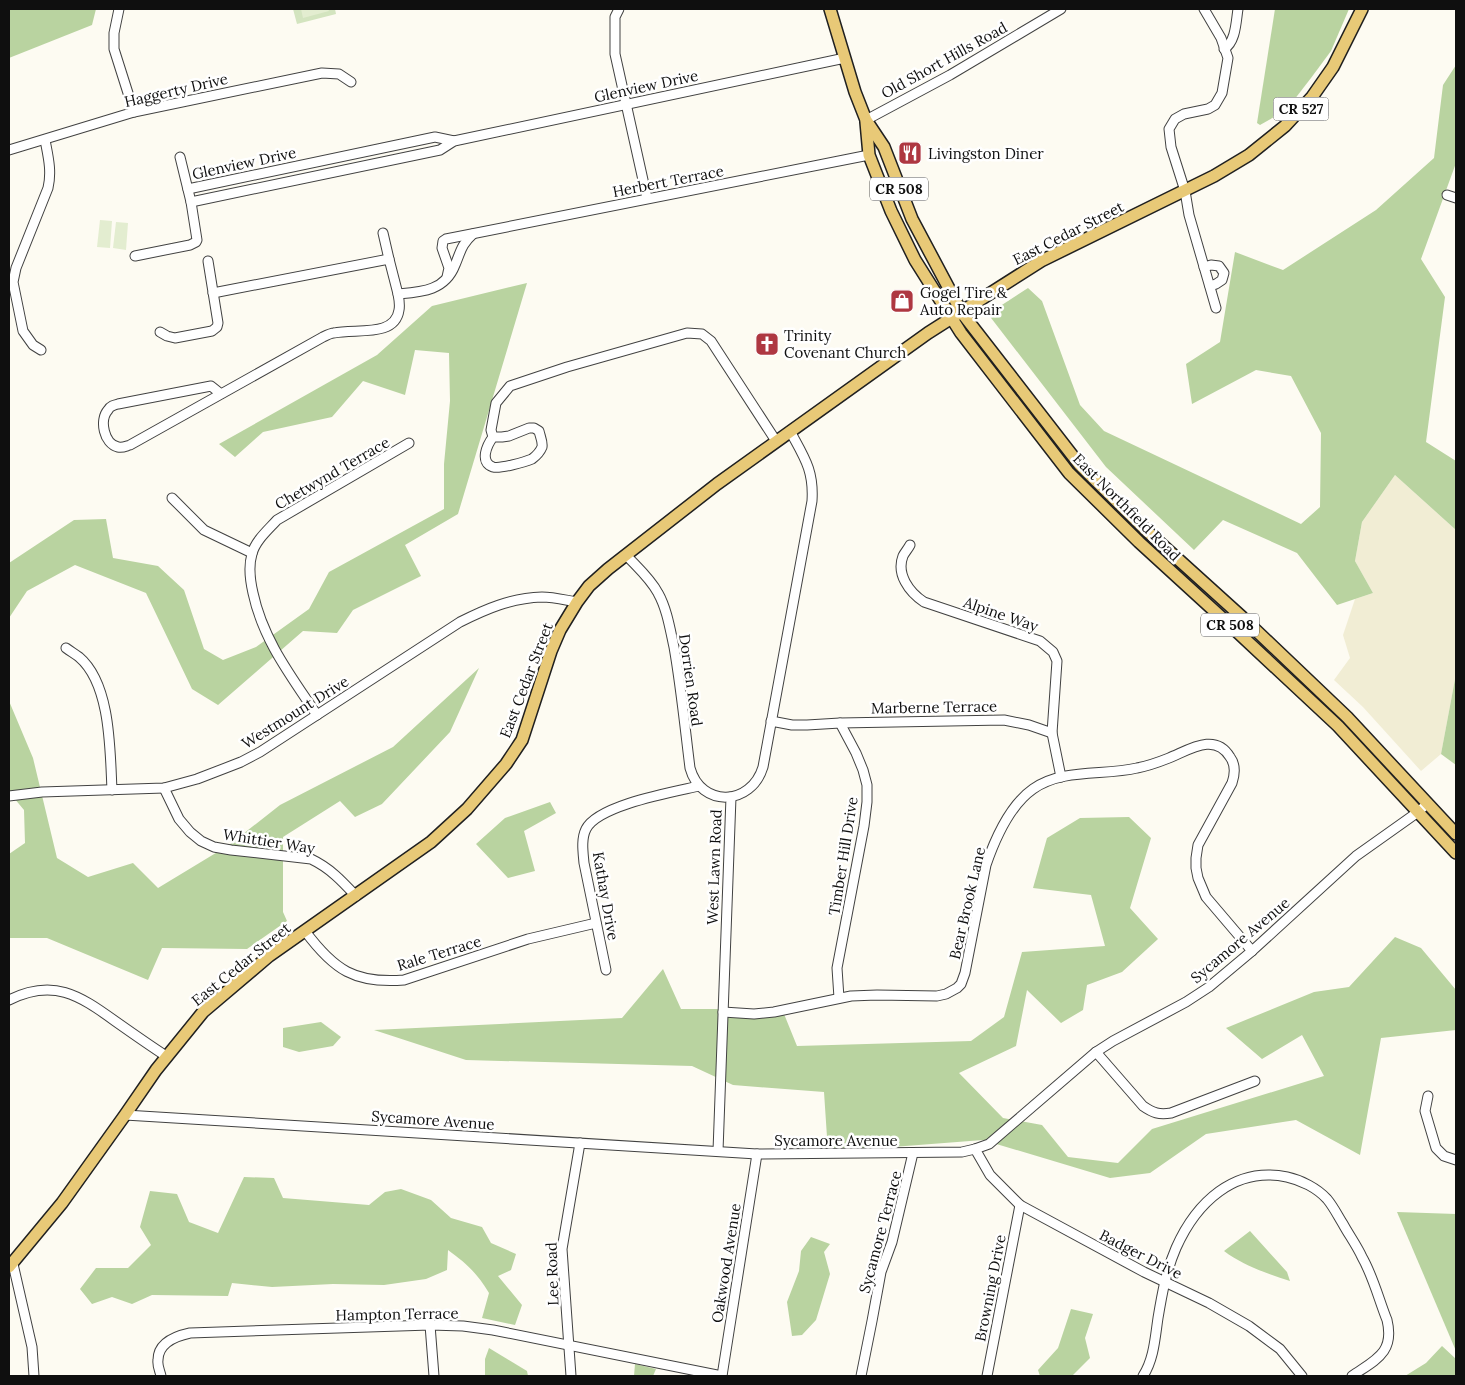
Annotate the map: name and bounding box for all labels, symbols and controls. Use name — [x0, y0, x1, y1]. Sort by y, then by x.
street label: Old Short Hills Road — [878, 17, 1010, 103]
street label: Glenview Drive — [592, 66, 700, 106]
street label: Haggerty Drive — [122, 69, 230, 111]
road number: CR 527 — [1274, 98, 1328, 120]
restaurant icon: Livingston Diner — [897, 140, 923, 166]
street label: Glenview Drive — [190, 143, 298, 183]
place label: Livingston Diner — [928, 144, 1044, 163]
street label: Herbert Terrace — [611, 161, 725, 201]
road number: CR 508 — [870, 178, 928, 200]
street label: East Cedar Street — [1009, 197, 1127, 269]
place label: Gogel Tire & Auto Repair — [919, 283, 1008, 319]
shop icon: Gogel Tire & Auto Repair — [889, 288, 915, 314]
place label: Trinity Covenant Church — [784, 326, 906, 362]
church icon: Trinity Covenant Church — [754, 331, 780, 357]
street label: Chetwynd Terrace — [271, 432, 393, 514]
street label: East Northfield Road — [1069, 449, 1185, 565]
street label: Alpine Way — [960, 592, 1041, 636]
road number: CR 508 — [1201, 614, 1259, 636]
street label: East Cedar Street — [495, 619, 557, 740]
street label: Dorrien Road — [675, 633, 707, 727]
street label: Westmount Drive — [238, 671, 352, 753]
street label: Marberne Terrace — [871, 696, 997, 718]
street label: Timber Hill Drive — [824, 795, 862, 917]
street label: West Lawn Road — [702, 809, 726, 925]
street label: Whittier Way — [222, 824, 317, 858]
street label: Bear Brook Lane — [945, 845, 989, 961]
street label: Kathay Drive — [589, 850, 623, 942]
street label: Sycamore Avenue — [1187, 893, 1293, 987]
street label: East Cedar Street — [188, 918, 295, 1010]
street label: Rale Terrace — [395, 931, 483, 975]
street label: Sycamore Avenue — [371, 1106, 495, 1134]
street label: Sycamore Avenue — [774, 1131, 898, 1150]
street label: Sycamore Terrace — [854, 1169, 906, 1295]
street label: Oakwood Avenue — [707, 1202, 745, 1324]
street label: Badger Drive — [1096, 1225, 1186, 1283]
street label: Browning Drive — [970, 1233, 1010, 1343]
street label: Lee Road — [541, 1242, 563, 1306]
street label: Hampton Terrace — [335, 1303, 459, 1325]

